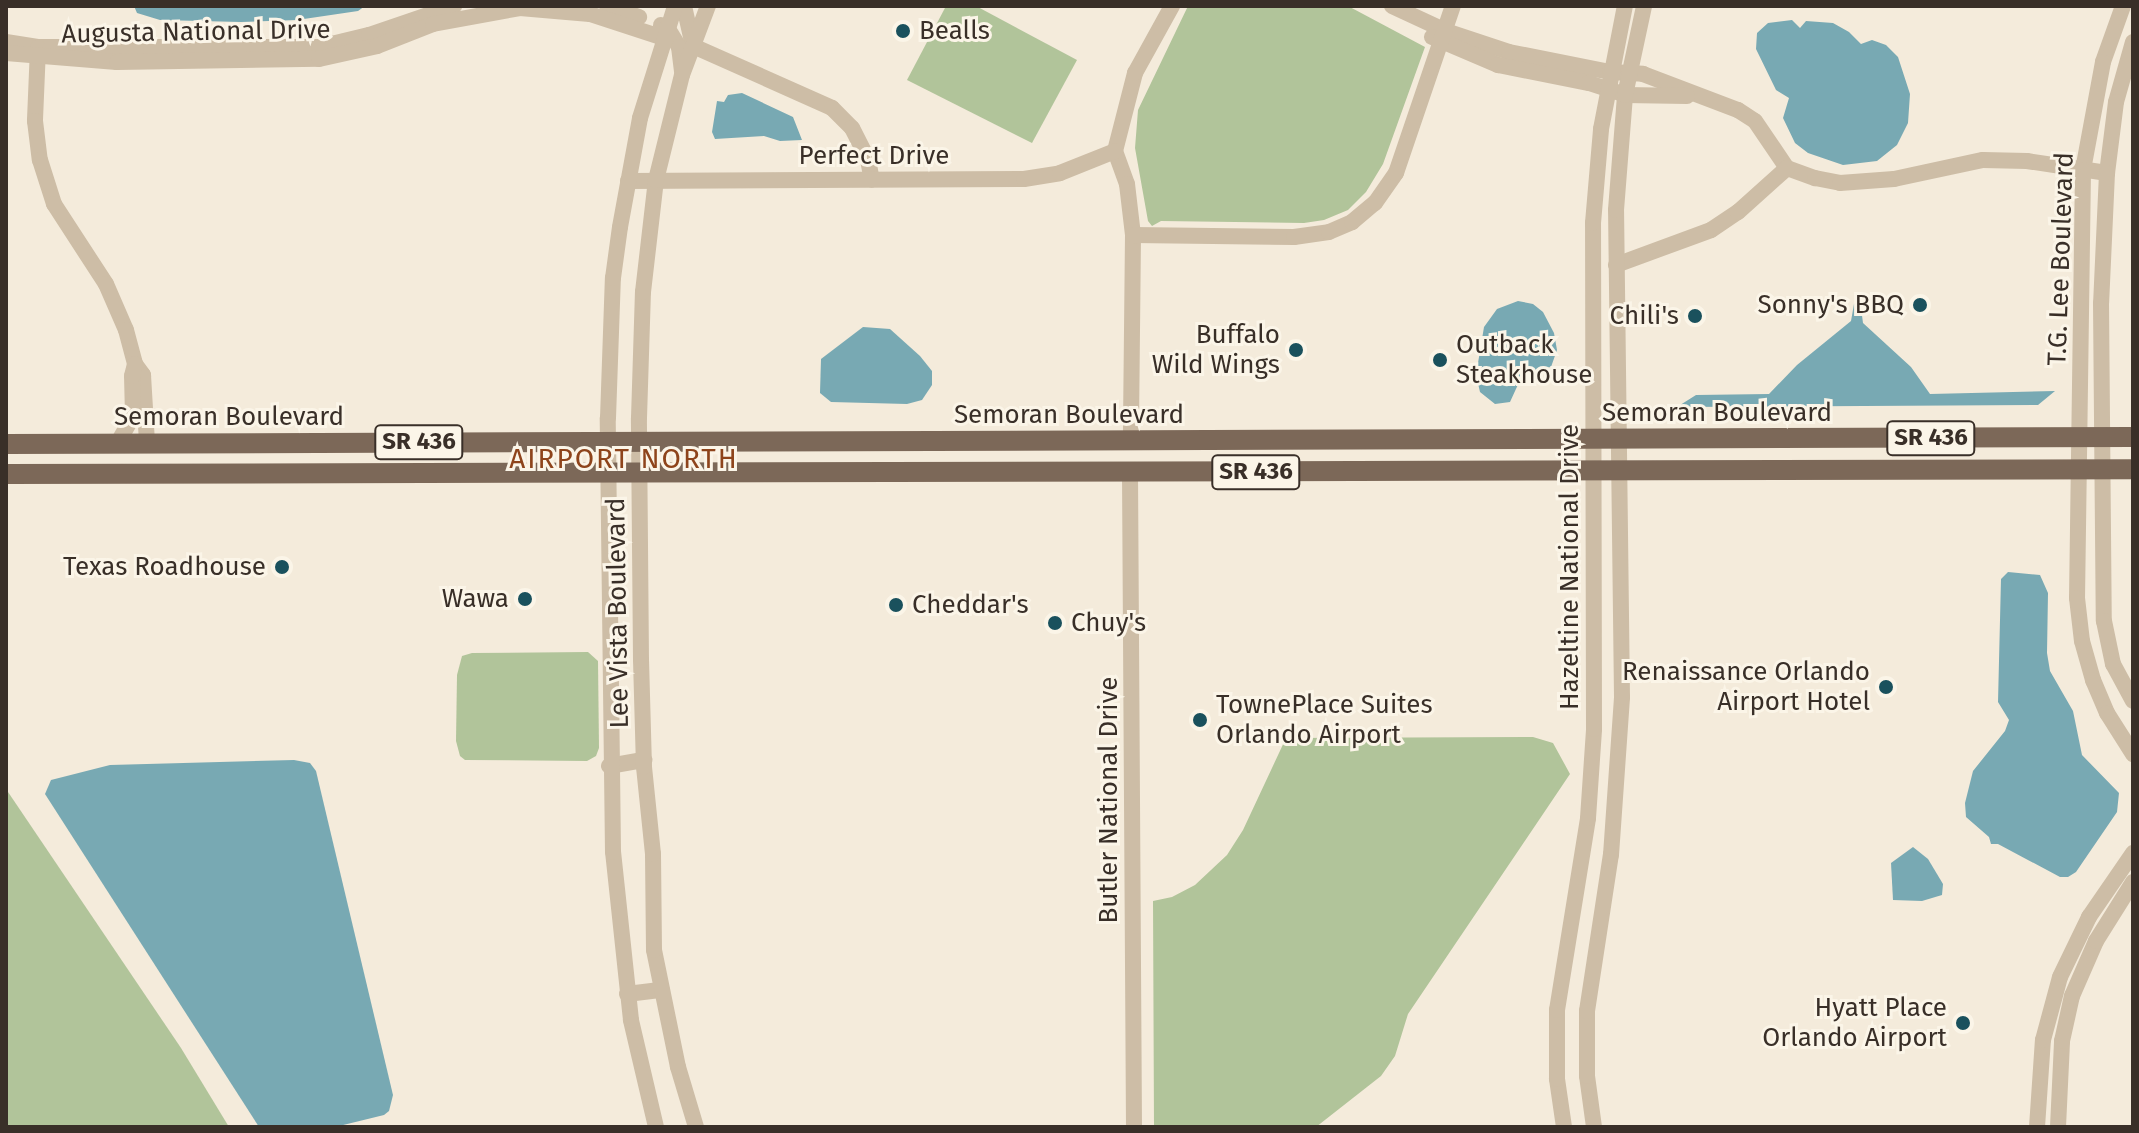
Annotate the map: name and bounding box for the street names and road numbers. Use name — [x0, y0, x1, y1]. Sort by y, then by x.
street label: Augusta National Drive — [61, 14, 331, 50]
street label: Perfect Drive — [799, 140, 949, 172]
street label: T.G. Lee Boulevard — [2042, 152, 2080, 366]
street label: Semoran Boulevard — [1602, 397, 1832, 429]
street label: Semoran Boulevard — [954, 399, 1184, 431]
street label: Semoran Boulevard — [114, 401, 344, 433]
road number: SR 436 — [1885, 418, 1977, 458]
road number: SR 436 — [373, 422, 465, 462]
street label: Hazeltine National Drive — [1554, 424, 1586, 710]
road number: SR 436 — [1210, 452, 1302, 492]
street label: Lee Vista Boulevard — [600, 497, 636, 729]
street label: Butler National Drive — [1093, 676, 1125, 924]

